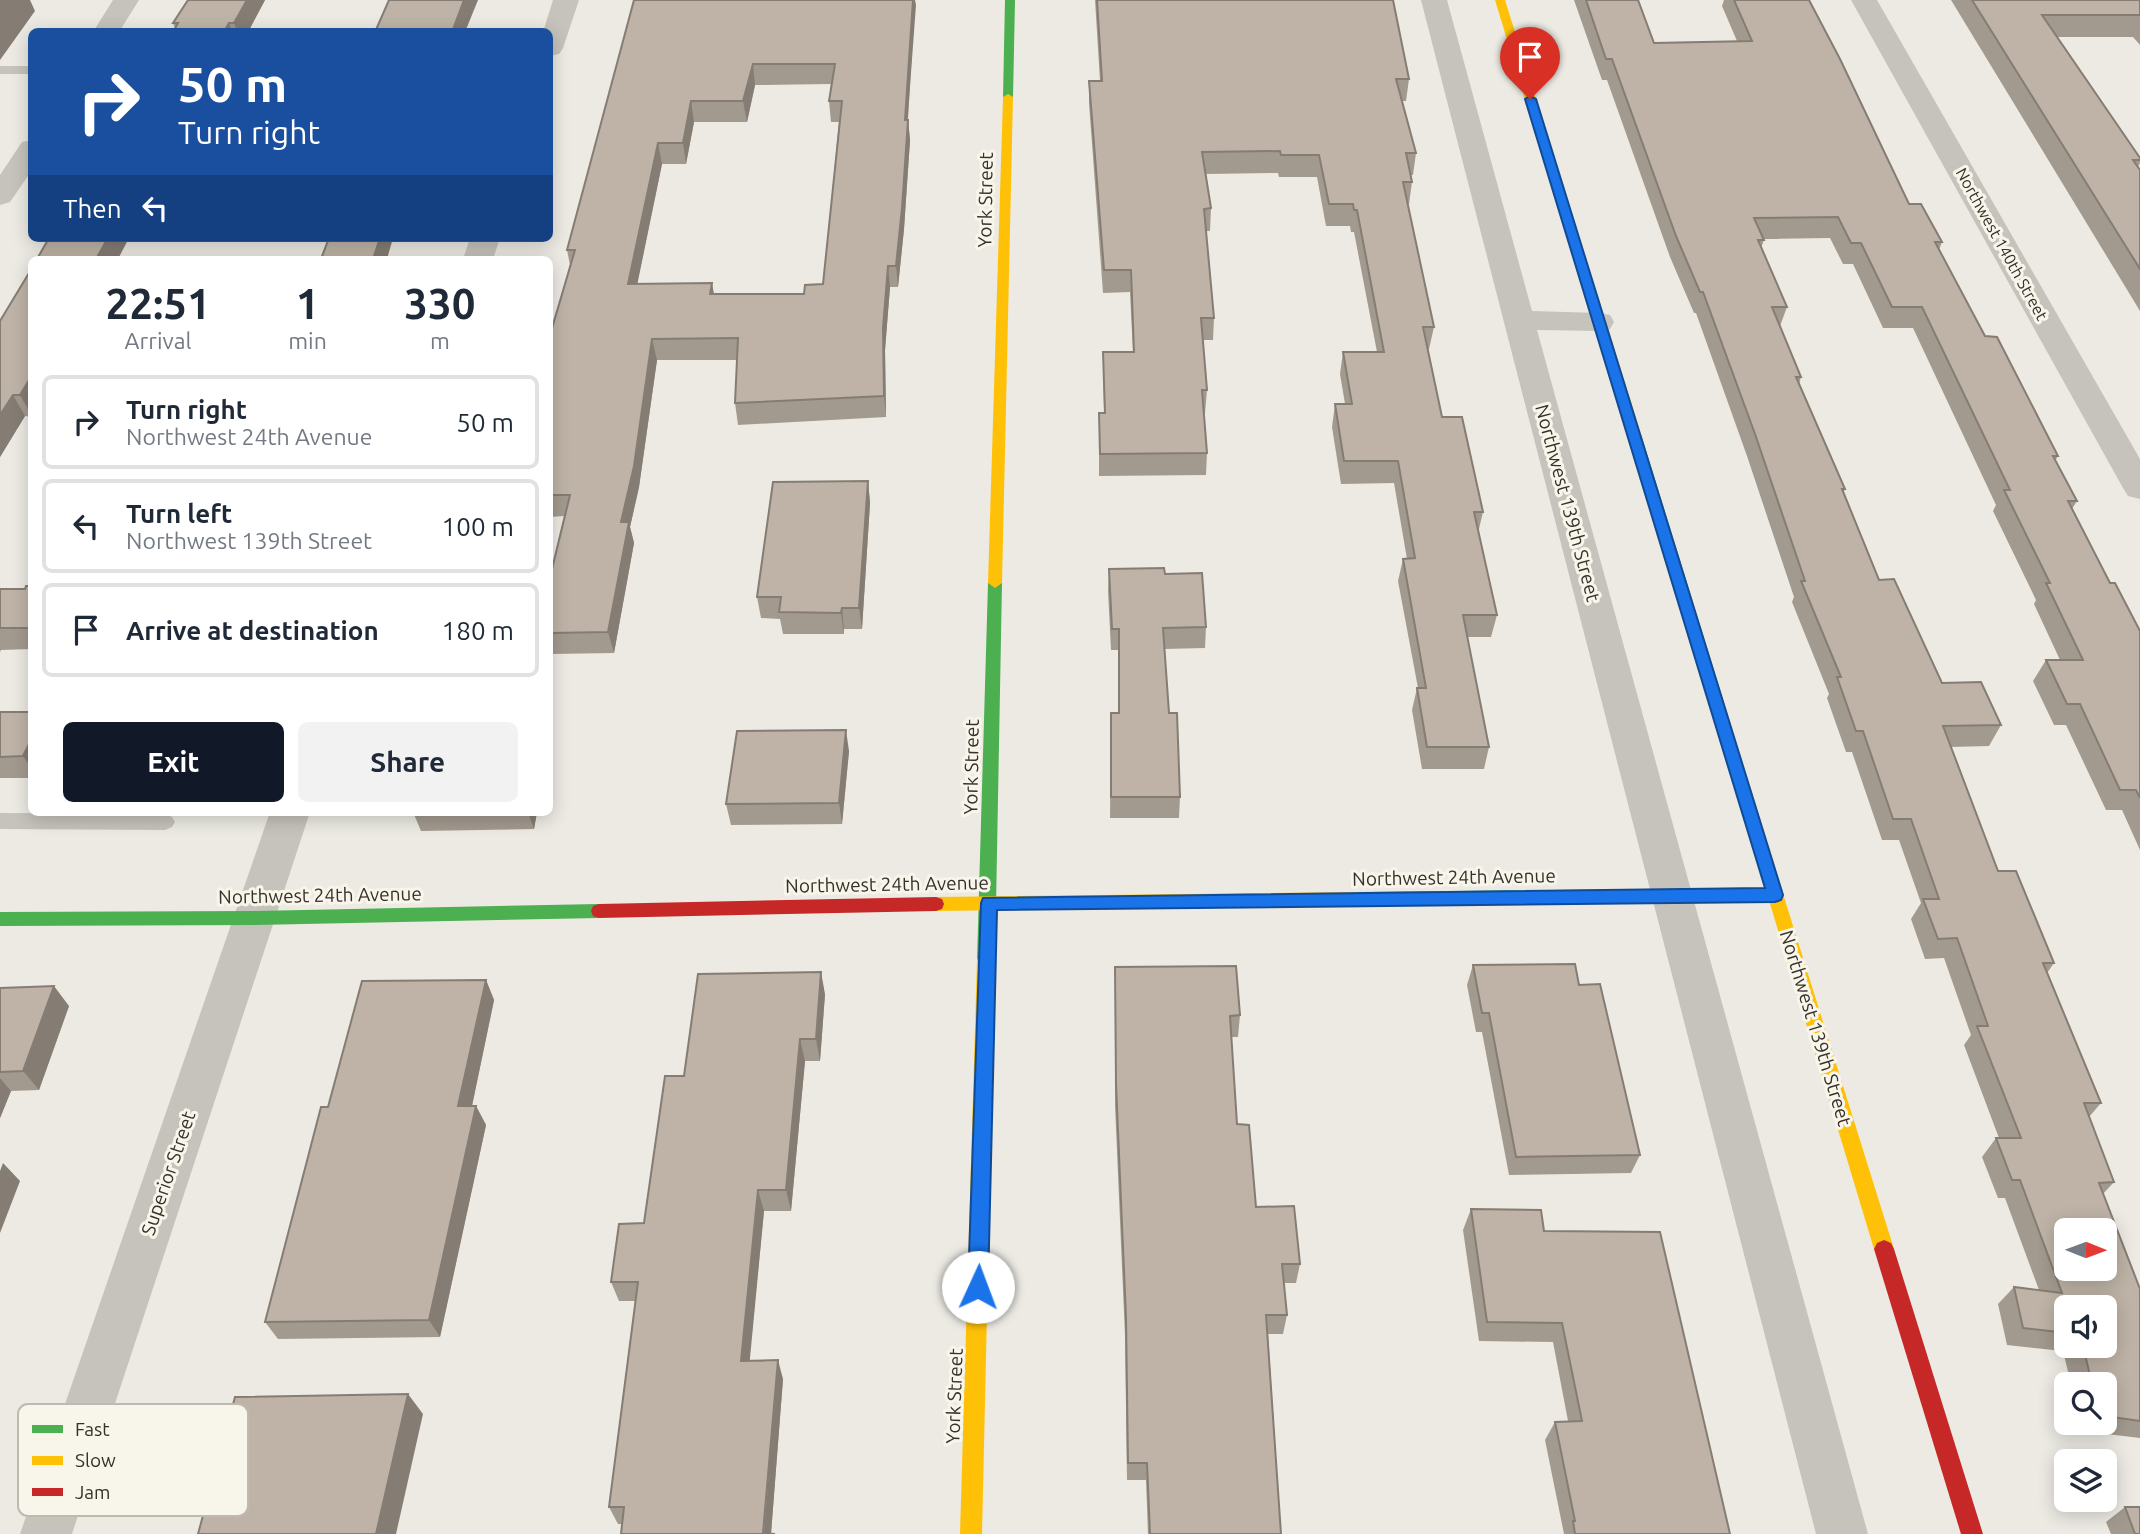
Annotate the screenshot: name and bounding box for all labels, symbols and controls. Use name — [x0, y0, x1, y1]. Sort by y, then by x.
pin — [1500, 27, 1560, 99]
icon: arrive — [1511, 38, 1549, 76]
icon: right — [63, 56, 154, 147]
text: 50 m — [178, 56, 287, 111]
text: Turn right — [178, 114, 320, 150]
street label: York Street — [973, 152, 997, 248]
street label: Northwest 140th Street — [1953, 165, 2052, 324]
icon: left — [136, 189, 174, 227]
text: Then — [63, 194, 122, 223]
text: 22:51 — [106, 280, 211, 327]
text: 1 — [296, 280, 319, 327]
text: 330 — [404, 280, 475, 327]
text: Arrival — [125, 328, 192, 353]
text: min — [288, 328, 327, 353]
text: m — [430, 328, 450, 353]
text: Turn right — [126, 395, 247, 424]
street label: Northwest 139th Street — [1531, 402, 1605, 605]
icon: right — [67, 403, 105, 441]
text: 50 m — [456, 408, 514, 437]
text: Northwest 24th Avenue — [126, 424, 372, 449]
text: Turn left — [126, 499, 232, 528]
icon: left — [67, 507, 105, 545]
text: 100 m — [442, 512, 514, 541]
text: Northwest 139th Street — [126, 528, 372, 553]
icon: arrive — [67, 611, 105, 649]
text: Arrive at destination — [126, 616, 379, 645]
text: 180 m — [442, 616, 514, 645]
street label: York Street — [959, 719, 983, 815]
button: Exit — [63, 722, 284, 802]
button: Share — [298, 722, 518, 802]
street label: Northwest 24th Avenue — [1352, 864, 1556, 890]
street label: Northwest 24th Avenue — [785, 871, 989, 897]
street label: Northwest 24th Avenue — [218, 882, 422, 908]
street label: Northwest 139th Street — [1776, 928, 1856, 1129]
street label: Superior Street — [136, 1107, 200, 1238]
north arrow — [2054, 1218, 2118, 1281]
map controls — [2054, 1218, 2117, 1512]
position arrow — [941, 1250, 1015, 1324]
button: sound — [2054, 1295, 2117, 1358]
street label: York Street — [941, 1347, 967, 1444]
button: search — [2054, 1372, 2117, 1435]
legend — [18, 1404, 248, 1516]
text: Fast — [75, 1418, 110, 1440]
text: Slow — [75, 1449, 116, 1471]
button: layers — [2054, 1449, 2117, 1512]
text: Jam — [75, 1481, 111, 1503]

